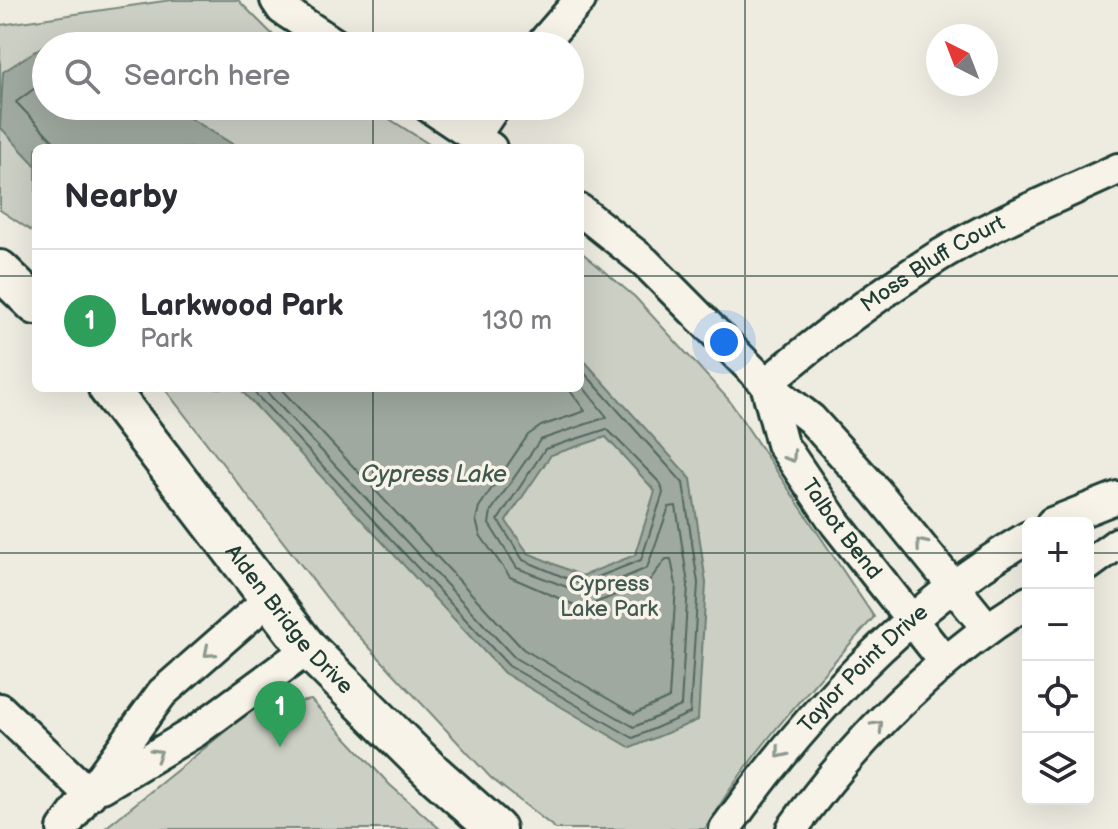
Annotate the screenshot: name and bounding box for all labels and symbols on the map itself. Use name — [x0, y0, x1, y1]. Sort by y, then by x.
north arrow — [926, 24, 998, 96]
street label: Moss Bluff Court — [855, 209, 1009, 318]
your location — [704, 322, 744, 362]
one-way arrow — [781, 449, 796, 463]
water label: Cypress Lake — [361, 460, 507, 489]
street label: Talbot Bend — [796, 473, 888, 585]
street label: Alden Bridge Drive — [219, 539, 359, 700]
one-way arrow — [916, 539, 931, 554]
park label: Cypress Lake Park — [560, 571, 658, 623]
street label: Taylor Point Drive — [792, 599, 933, 739]
one-way arrow — [204, 642, 219, 657]
pin: 1 — [254, 681, 306, 747]
one-way arrow — [869, 721, 883, 735]
one-way arrow — [776, 743, 791, 758]
one-way arrow — [148, 749, 163, 764]

